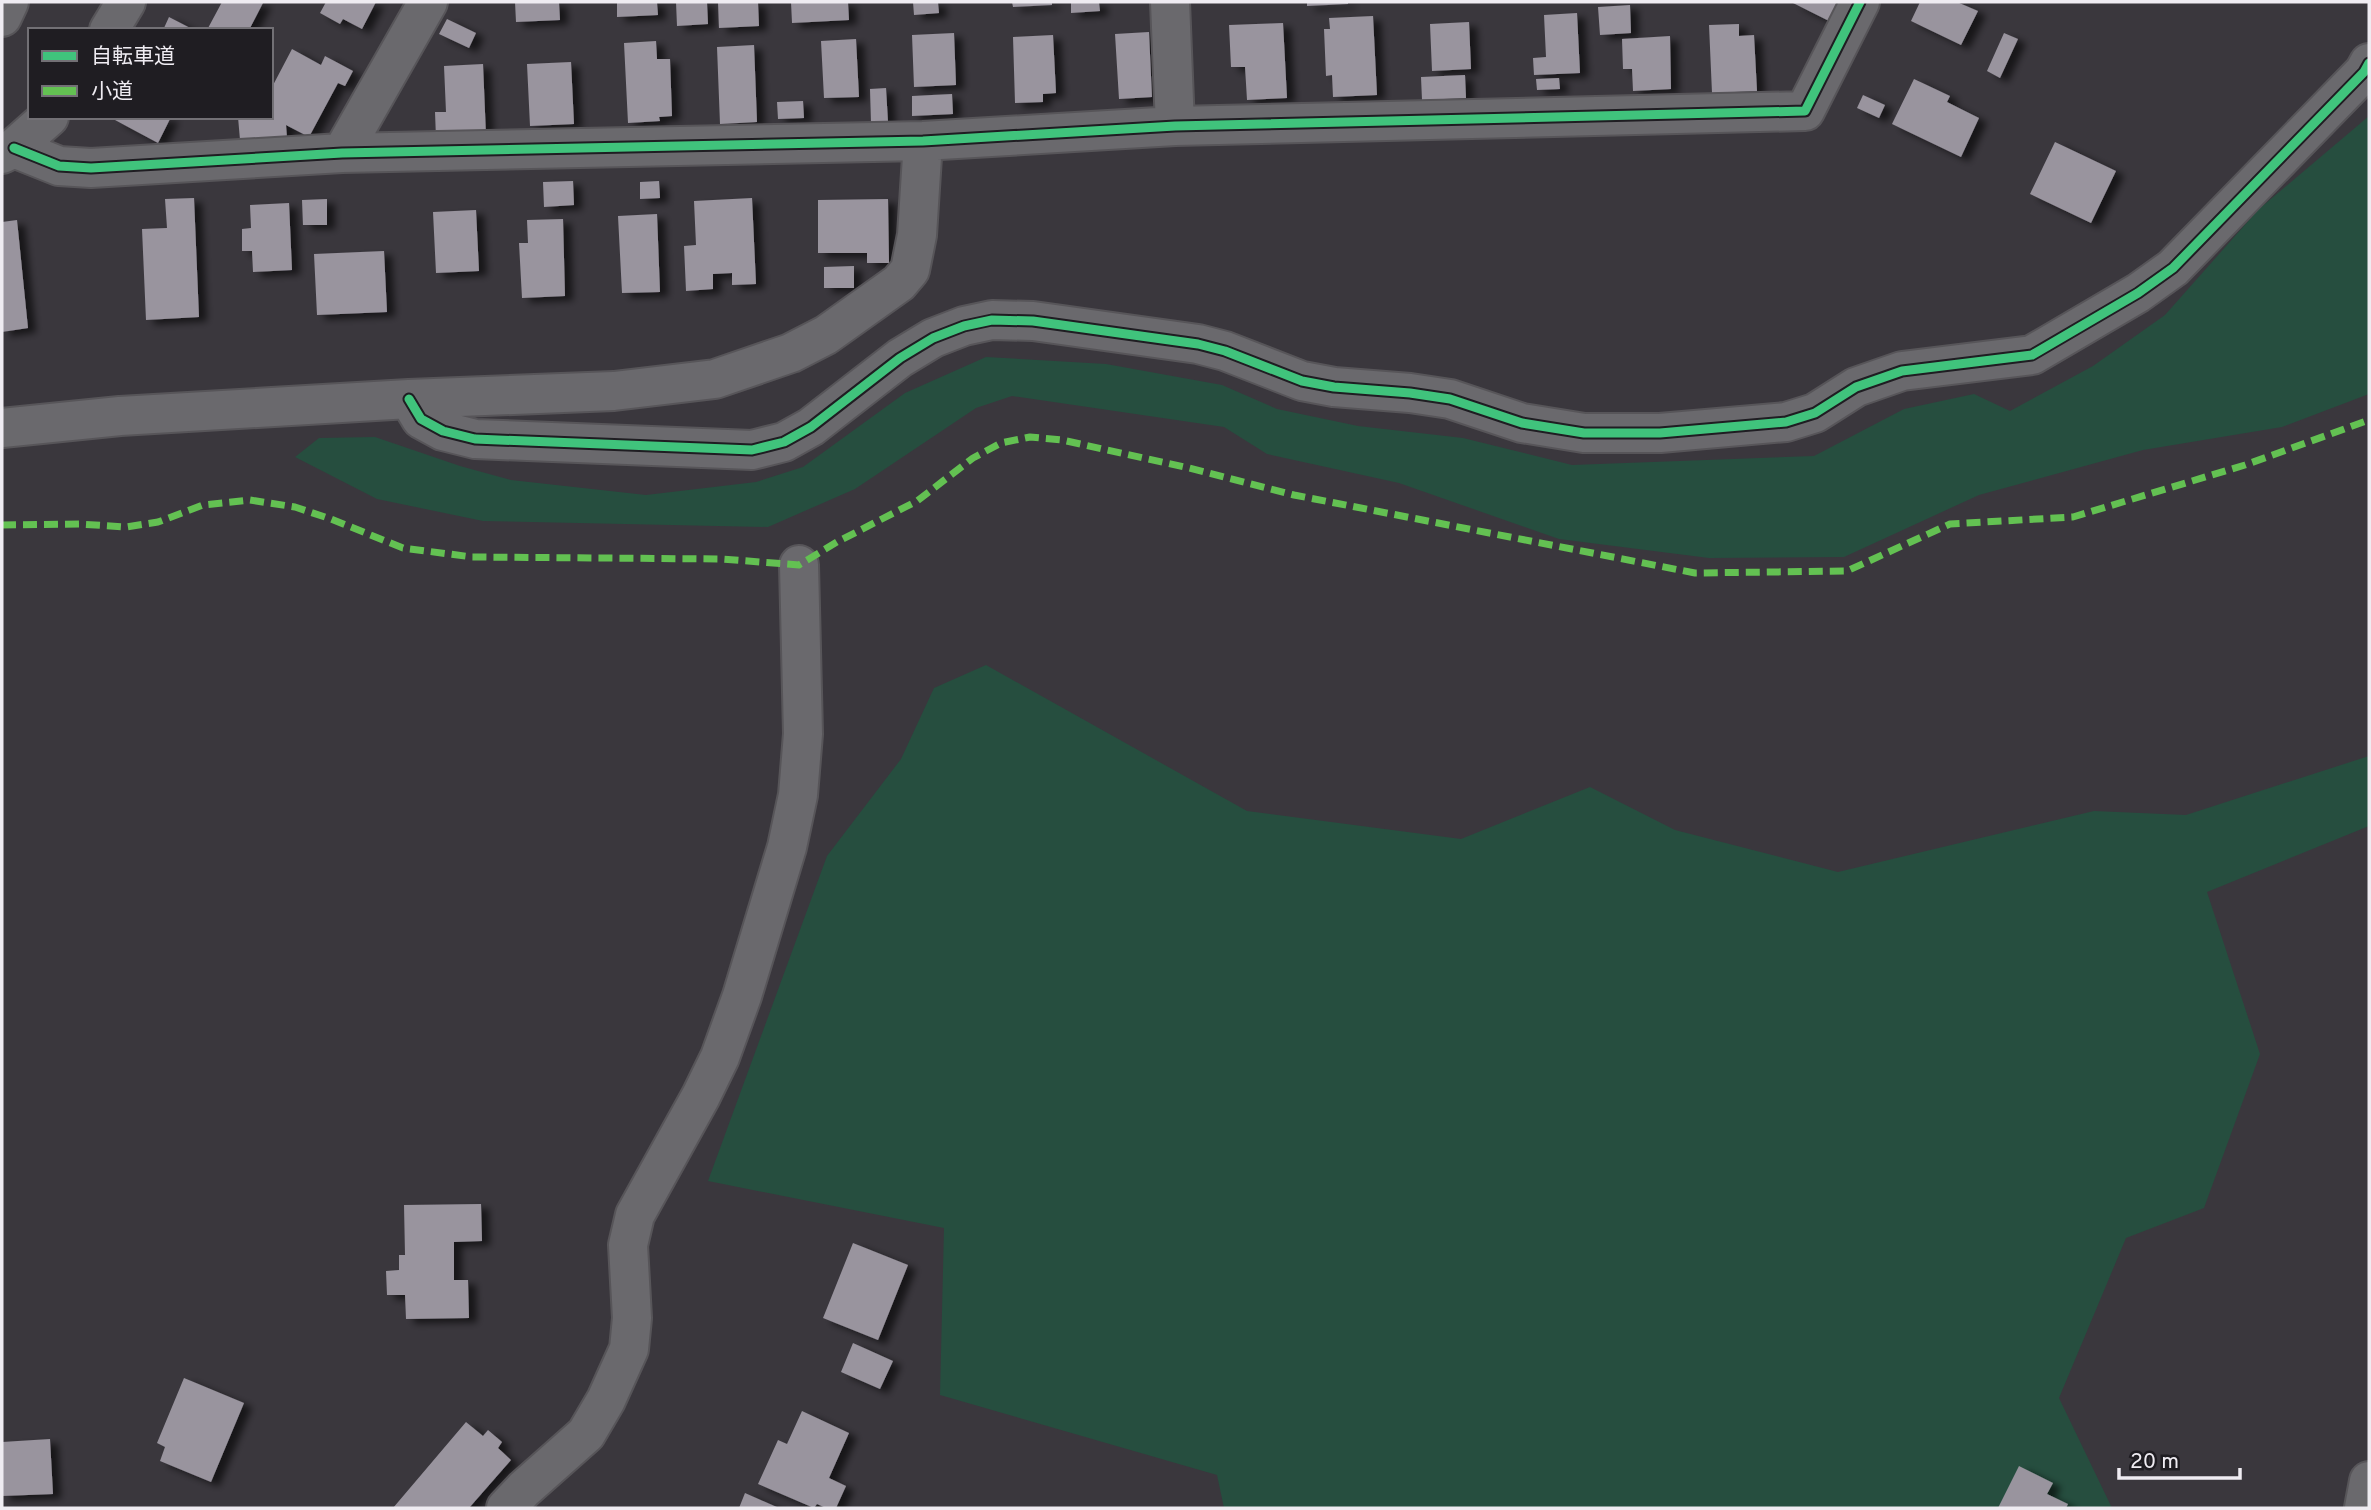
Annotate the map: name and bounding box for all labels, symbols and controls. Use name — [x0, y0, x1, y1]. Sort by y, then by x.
legend — [28, 28, 273, 119]
text: 自転車道 — [91, 44, 175, 71]
text: 小道 — [91, 79, 133, 106]
scale bar — [2119, 1436, 2240, 1480]
text: 20 m — [2130, 1449, 2179, 1476]

